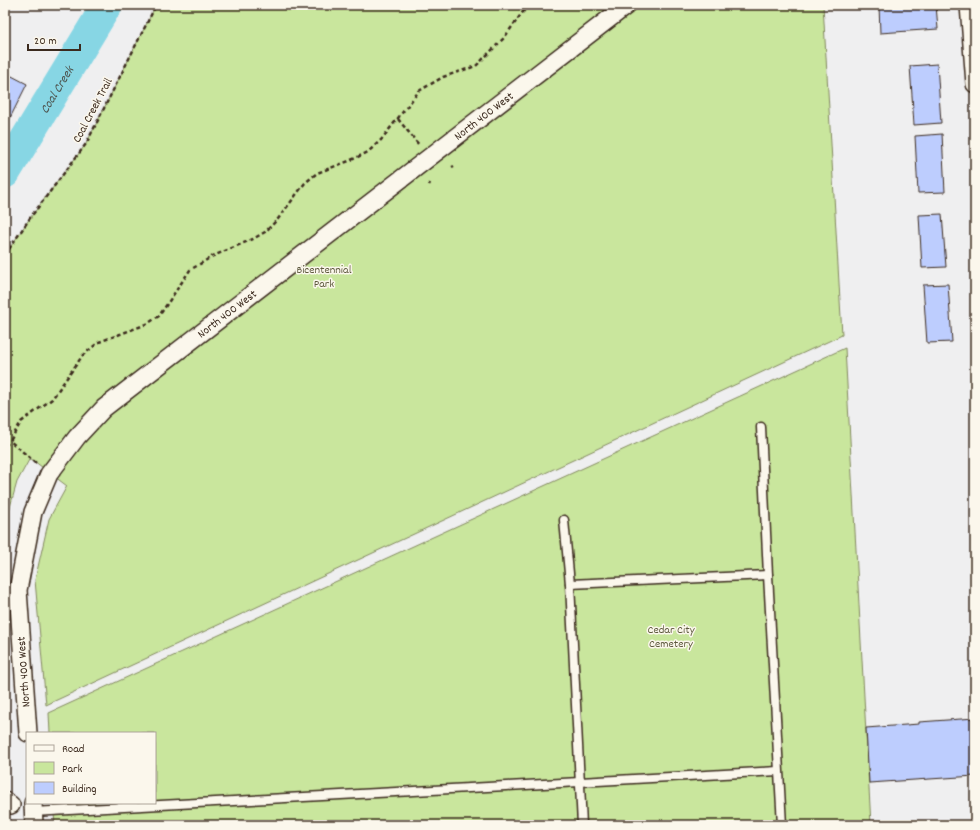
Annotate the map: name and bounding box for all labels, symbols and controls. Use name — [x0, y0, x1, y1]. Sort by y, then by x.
scale bar — [28, 26, 80, 52]
text: 20 m — [34, 33, 57, 50]
water label: Coal Creek — [36, 62, 81, 118]
street label: Coal Creek Trail — [69, 75, 118, 146]
street label: North 400 West — [451, 88, 518, 145]
park label: Bicentennial Park — [296, 262, 352, 293]
street label: North 400 West — [194, 286, 261, 343]
park label: Cedar City Cemetery — [647, 622, 696, 653]
street label: North 400 West — [14, 635, 35, 708]
legend — [26, 732, 156, 804]
text: Road — [62, 741, 84, 758]
text: Park — [62, 761, 83, 778]
text: Building — [62, 781, 97, 798]

